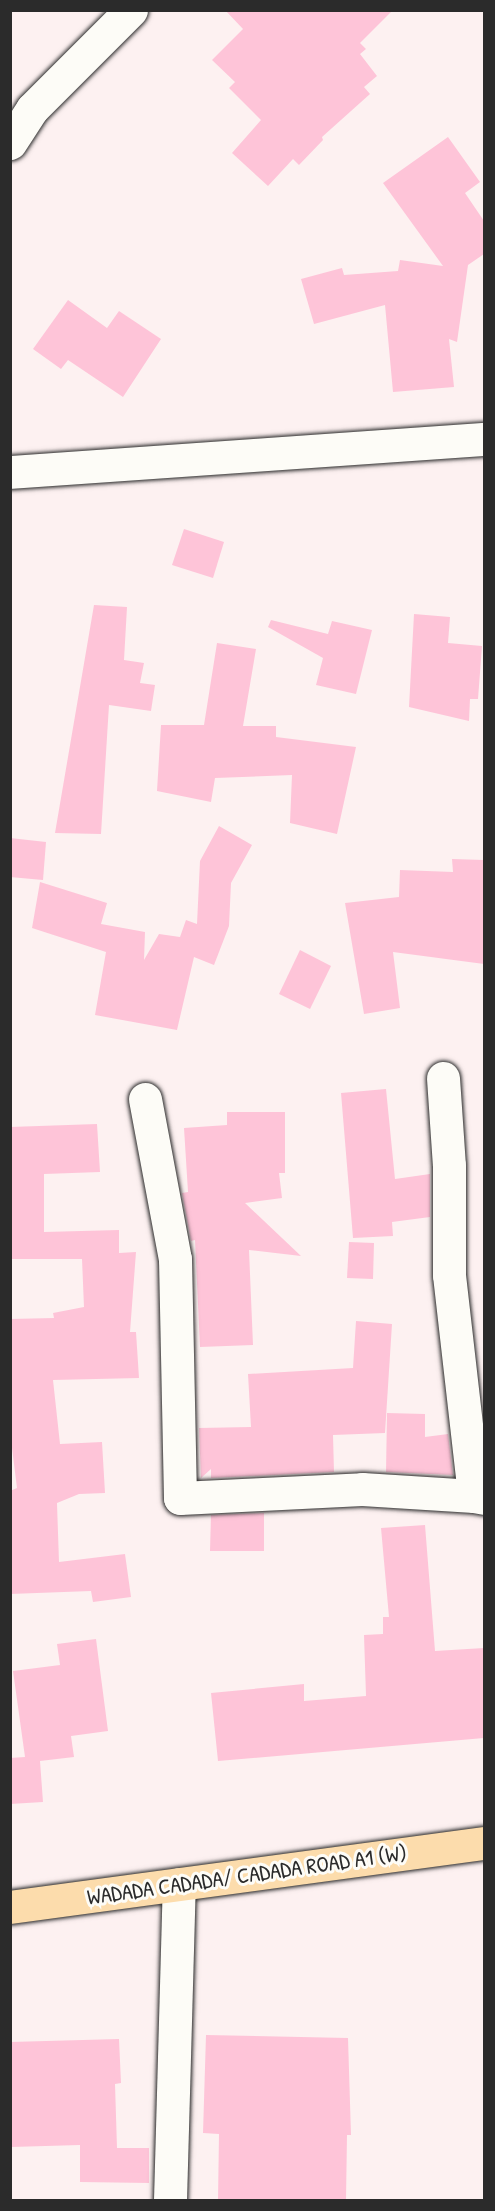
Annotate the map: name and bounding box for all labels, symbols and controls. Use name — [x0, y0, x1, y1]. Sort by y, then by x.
street label: WADADA CADADA/ CADADA ROAD A1 (W) — [85, 1839, 409, 1911]

